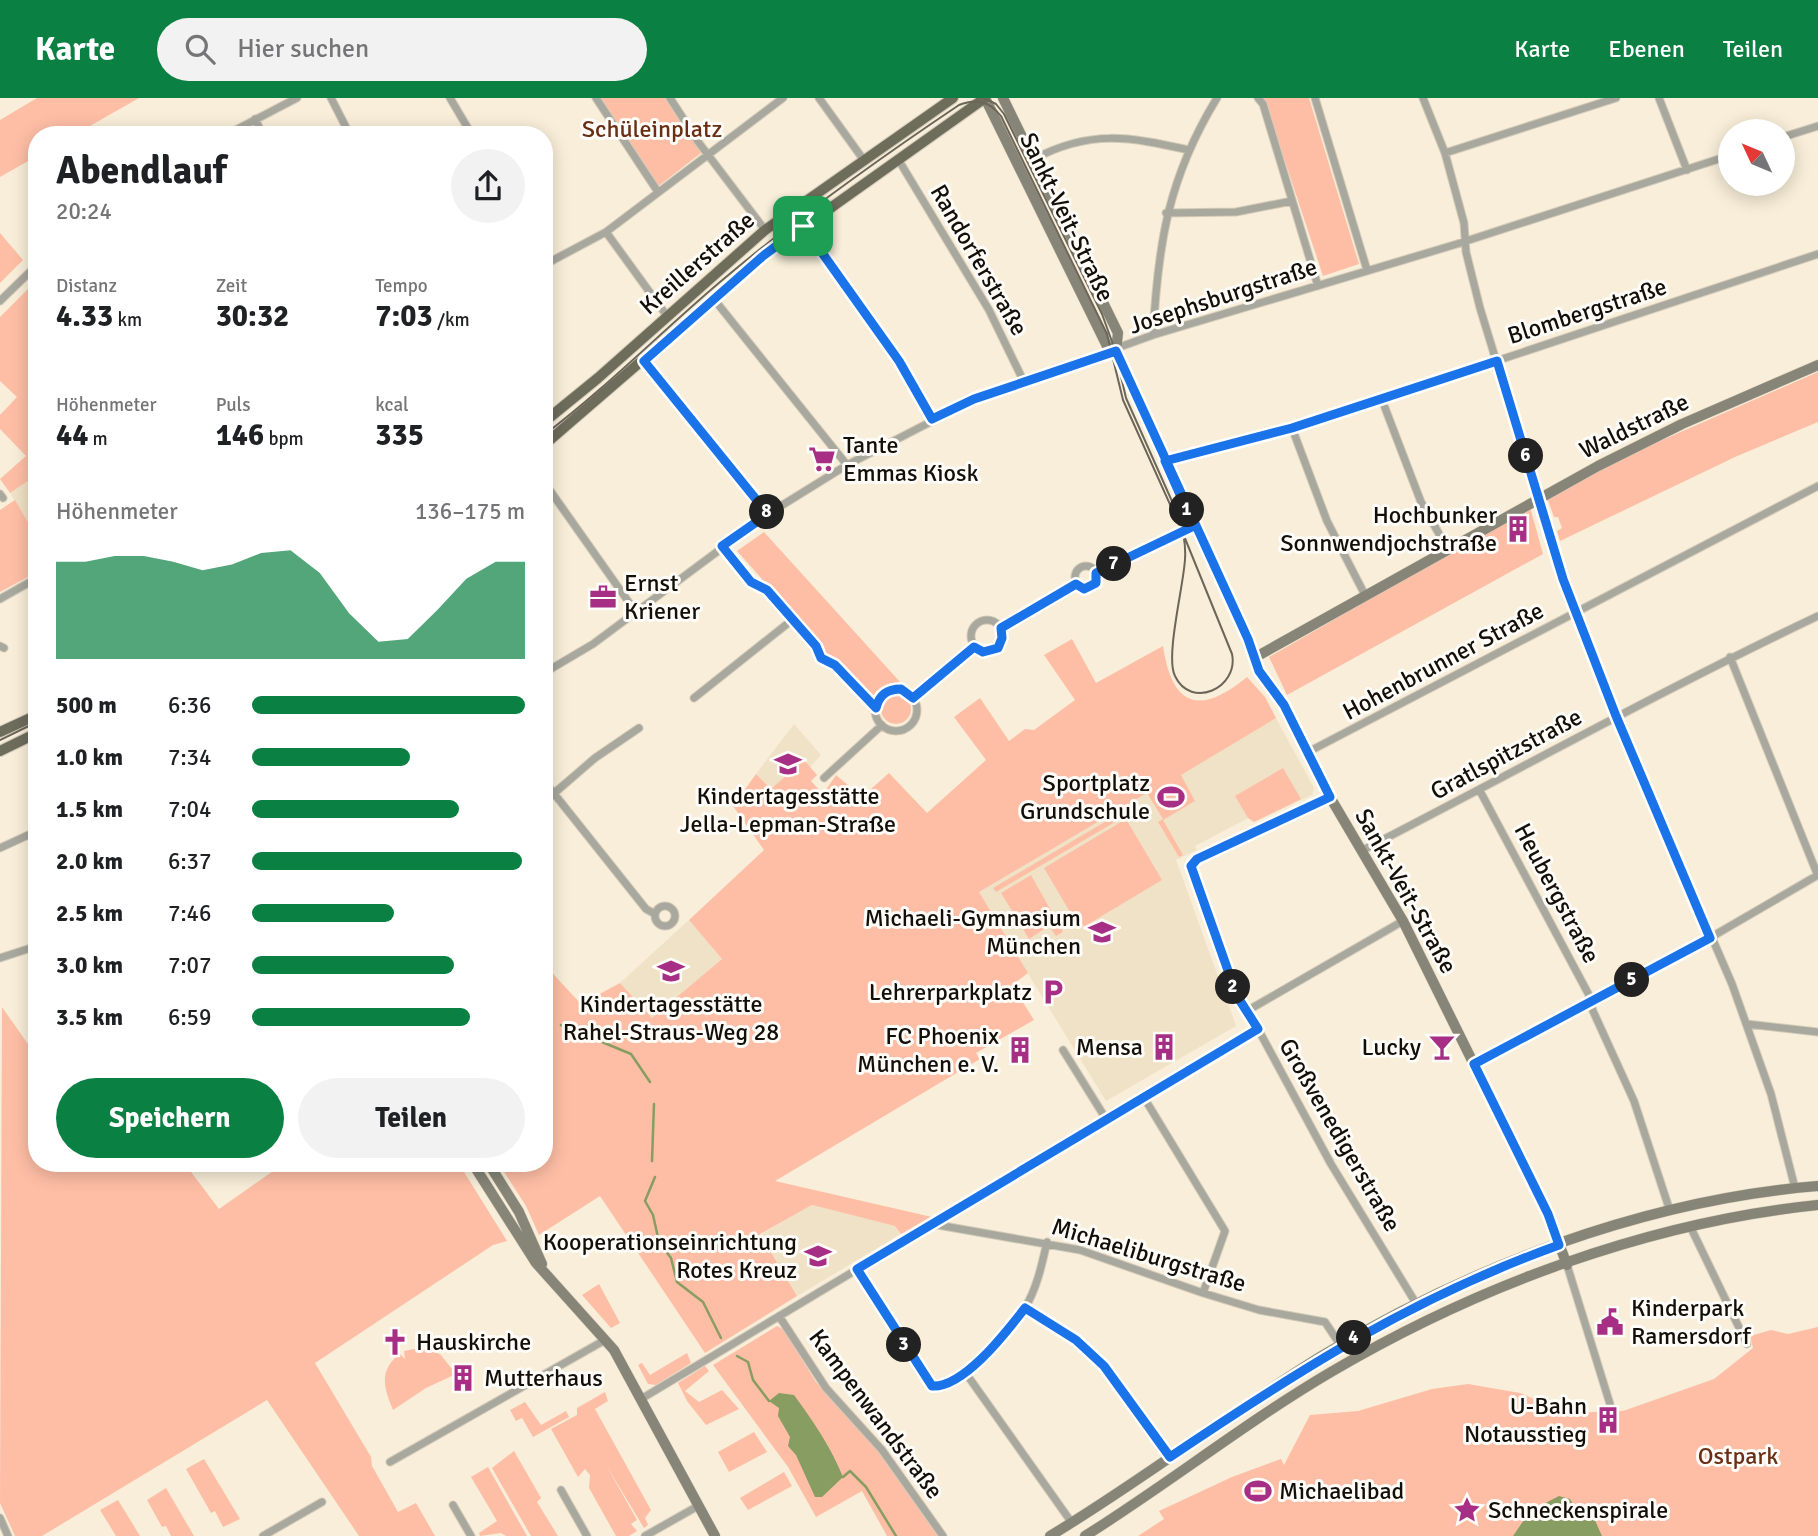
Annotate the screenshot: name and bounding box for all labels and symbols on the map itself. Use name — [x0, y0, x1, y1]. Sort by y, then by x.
park label: Schüleinplatz — [582, 114, 722, 144]
north arrow — [1718, 119, 1796, 196]
street label: Sankt-Veit-Straße — [1013, 128, 1121, 306]
street label: Randorferstraße — [924, 179, 1034, 341]
pin — [773, 196, 833, 256]
street label: Kreillerstraße — [633, 205, 761, 321]
street label: Josephsburgstraße — [1125, 251, 1321, 341]
street label: Blombergstraße — [1504, 271, 1670, 351]
street label: Waldstraße — [1574, 387, 1694, 465]
place label: Tante Emmas Kiosk — [843, 430, 979, 488]
pin: 6 — [1508, 438, 1544, 474]
supermarket icon: Tante Emmas Kiosk — [807, 444, 837, 474]
pin: 1 — [1170, 492, 1204, 528]
pin: 8 — [750, 494, 784, 530]
place label: Hochbunker Sonnwendjochstraße — [1280, 500, 1497, 558]
building icon: Hochbunker Sonnwendjochstraße — [1503, 514, 1533, 544]
pin: 7 — [1096, 546, 1132, 582]
place label: Ernst Kriener — [624, 568, 700, 626]
office icon: Ernst Kriener — [588, 582, 618, 612]
street label: Hohenbrunner Straße — [1337, 595, 1549, 727]
street label: Gratlspitzstraße — [1425, 701, 1587, 807]
school or university icon: Kindertagesstätte Jella-Lepman-Straße — [773, 749, 803, 779]
place label: Sportplatz Grundschule — [1020, 768, 1150, 826]
place label: Kindertagesstätte Jella-Lepman-Straße — [680, 781, 896, 839]
sports icon: Sportplatz Grundschule — [1156, 782, 1186, 812]
street label: Sankt-Veit-Straße — [1348, 803, 1464, 979]
street label: Heubergstraße — [1508, 818, 1606, 968]
place label: Michaeli-Gymnasium München — [865, 903, 1081, 961]
school or university icon: Michaeli-Gymnasium München — [1087, 917, 1117, 947]
school or university icon: Kindertagesstätte Rahel-Straus-Weg 28 — [656, 956, 686, 986]
pin: 5 — [1614, 962, 1650, 998]
pin: 2 — [1216, 970, 1250, 1004]
place label: Lehrerparkplatz — [869, 977, 1032, 1007]
parking icon: Lehrerparkplatz — [1038, 977, 1068, 1007]
place label: Kindertagesstätte Rahel-Straus-Weg 28 — [563, 989, 779, 1047]
place label: FC Phoenix München e. V. — [857, 1021, 999, 1079]
place label: Mensa — [1076, 1032, 1143, 1062]
building icon: Mensa — [1149, 1032, 1179, 1062]
place label: Lucky — [1361, 1032, 1421, 1062]
bar icon: Lucky — [1427, 1032, 1457, 1062]
street label: Großvenedigerstraße — [1272, 1033, 1408, 1237]
building icon: FC Phoenix München e. V. — [1005, 1035, 1035, 1065]
street label: Michaeliburgstraße — [1048, 1211, 1250, 1299]
place label: Kooperationseinrichtung Rotes Kreuz — [543, 1227, 797, 1285]
school or university icon: Kooperationseinrichtung Rotes Kreuz — [803, 1241, 833, 1271]
place label: Kinderpark Ramersdorf — [1631, 1293, 1752, 1351]
public building icon: Kinderpark Ramersdorf — [1595, 1307, 1625, 1337]
pin: 4 — [1336, 1320, 1372, 1356]
street label: Kampenwandstraße — [802, 1323, 950, 1505]
church icon: Hauskirche — [380, 1327, 410, 1357]
place label: Hauskirche — [416, 1327, 531, 1357]
pin: 3 — [886, 1328, 922, 1362]
building icon: Mutterhaus — [448, 1363, 478, 1393]
place label: Mutterhaus — [484, 1363, 603, 1393]
place label: U-Bahn Notausstieg — [1464, 1391, 1587, 1449]
building icon: U-Bahn Notausstieg — [1593, 1405, 1623, 1435]
park label: Ostpark — [1698, 1441, 1778, 1471]
sports icon: Michaelibad — [1243, 1476, 1273, 1506]
place label: Michaelibad — [1279, 1476, 1404, 1506]
place icon: Schneckenspirale — [1452, 1495, 1482, 1525]
place label: Schneckenspirale — [1488, 1495, 1668, 1525]

